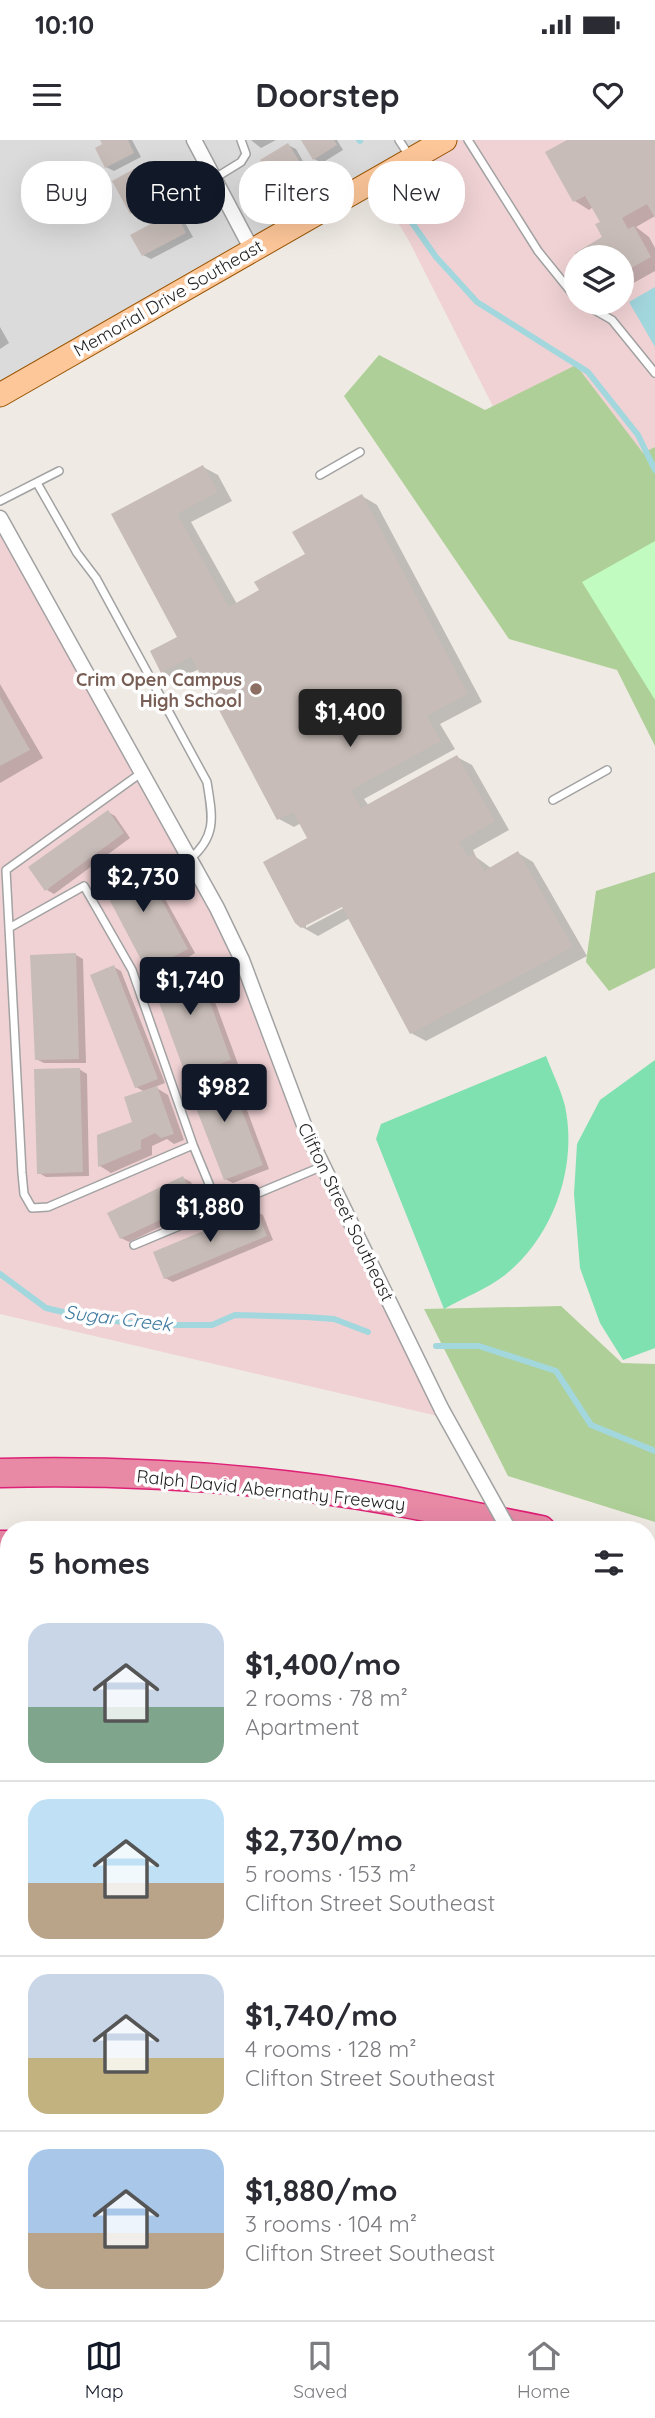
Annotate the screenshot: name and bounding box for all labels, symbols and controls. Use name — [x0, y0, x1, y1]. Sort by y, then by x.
text: 10:10 — [35, 8, 94, 41]
text: Doorstep — [255, 75, 400, 115]
icon: menu — [28, 76, 66, 114]
icon: heart — [589, 76, 627, 114]
chip: Buy — [21, 161, 112, 224]
chip: Rent — [126, 161, 225, 224]
chip: Filters — [239, 161, 354, 224]
chip: New — [368, 161, 465, 224]
street label: Memorial Drive Southeast — [69, 234, 267, 362]
map controls — [564, 245, 634, 315]
button: layers — [564, 245, 634, 315]
place label: Crim Open Campus High School — [76, 668, 242, 712]
marker: Crim Open Campus High School — [248, 681, 264, 697]
pin: $1,400 — [293, 690, 407, 749]
text: $1,400 — [315, 697, 385, 726]
pin: $2,730 — [86, 854, 200, 914]
text: $2,730 — [107, 862, 179, 891]
pin: $1,740 — [133, 958, 247, 1017]
text: $1,740 — [156, 965, 224, 994]
pin: $982 — [183, 1065, 265, 1124]
text: $982 — [198, 1072, 250, 1101]
street label: Clifton Street Southeast — [293, 1119, 399, 1305]
pin: $1,880 — [153, 1184, 267, 1244]
text: $1,880 — [176, 1192, 244, 1221]
water label: Sugar Creek — [63, 1300, 175, 1337]
street label: Ralph David Abernathy Freeway — [136, 1464, 406, 1516]
text: 5 homes — [28, 1544, 150, 1582]
icon: filters — [590, 1544, 628, 1582]
text: $1,400/mo — [245, 1645, 401, 1683]
icon: home — [84, 1651, 168, 1735]
text: 2 rooms · 78 m² — [245, 1683, 408, 1712]
text: Apartment — [245, 1712, 359, 1741]
text: $2,730/mo — [245, 1821, 403, 1859]
icon: home — [84, 1827, 168, 1911]
text: 5 rooms · 153 m² — [245, 1859, 416, 1888]
text: Clifton Street Southeast — [245, 1888, 495, 1917]
text: $1,740/mo — [245, 1996, 398, 2034]
icon: home — [84, 2002, 168, 2086]
text: 4 rooms · 128 m² — [245, 2034, 417, 2063]
text: Clifton Street Southeast — [245, 2063, 495, 2092]
text: $1,880/mo — [245, 2171, 398, 2209]
icon: home — [84, 2177, 168, 2261]
text: 3 rooms · 104 m² — [245, 2209, 417, 2238]
text: Clifton Street Southeast — [245, 2238, 495, 2267]
tab: Map — [85, 2337, 124, 2403]
tab: Saved — [293, 2337, 347, 2403]
tab: Home — [517, 2337, 570, 2403]

